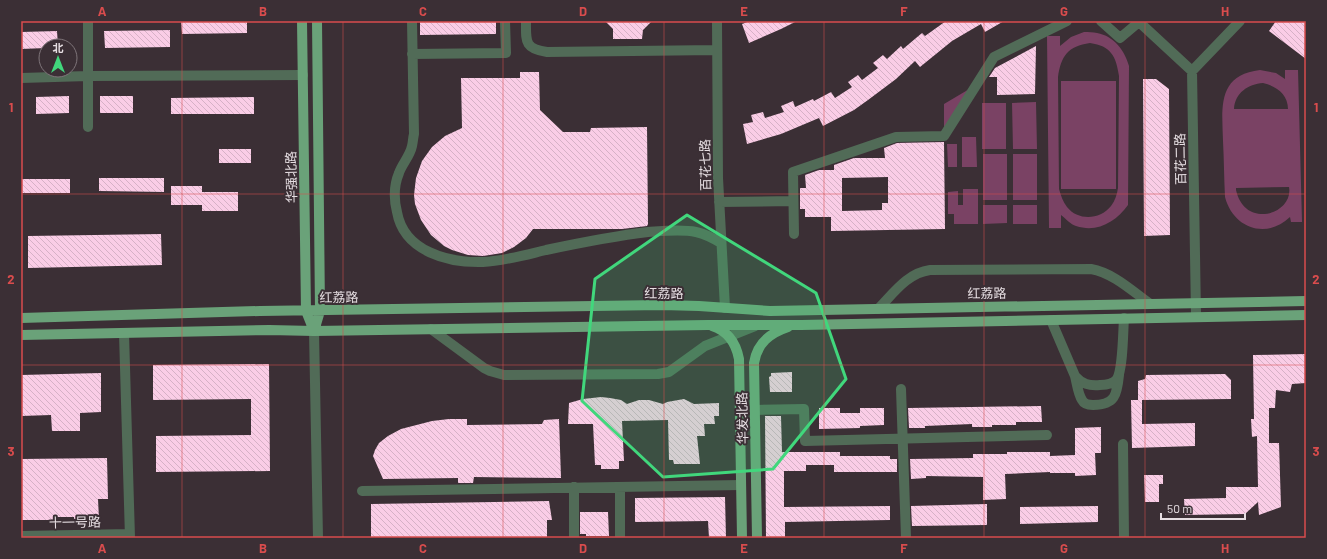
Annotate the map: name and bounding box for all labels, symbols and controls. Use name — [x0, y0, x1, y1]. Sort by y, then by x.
text: A — [98, 3, 107, 19]
text: B — [259, 3, 267, 19]
text: C — [419, 3, 427, 19]
text: D — [579, 3, 587, 19]
text: E — [740, 3, 748, 19]
text: F — [900, 3, 908, 19]
text: G — [1060, 3, 1068, 19]
text: H — [1221, 3, 1229, 19]
north arrow — [38, 38, 78, 78]
text: 北 — [53, 41, 64, 54]
text: 1 — [9, 99, 13, 115]
text: 1 — [1314, 99, 1318, 115]
street label: 百花二路 — [1172, 133, 1188, 185]
street label: 百花七路 — [697, 139, 713, 191]
street label: 华强北路 — [283, 151, 299, 203]
text: 2 — [7, 271, 15, 287]
text: 2 — [1312, 271, 1320, 287]
street label: 红荔路 — [644, 285, 684, 301]
street label: 红荔路 — [967, 285, 1007, 301]
street label: 红荔路 — [319, 289, 359, 305]
street label: 华发北路 — [734, 392, 750, 444]
text: 3 — [7, 443, 15, 459]
text: 3 — [1312, 443, 1320, 459]
scale bar — [1161, 495, 1245, 521]
text: 50 m — [1167, 501, 1192, 515]
street label: 十一号路 — [49, 514, 101, 530]
text: A — [98, 540, 107, 556]
text: B — [259, 540, 267, 556]
text: C — [419, 540, 427, 556]
text: D — [579, 540, 587, 556]
text: E — [740, 540, 748, 556]
text: F — [900, 540, 908, 556]
text: G — [1060, 540, 1068, 556]
text: H — [1221, 540, 1229, 556]

